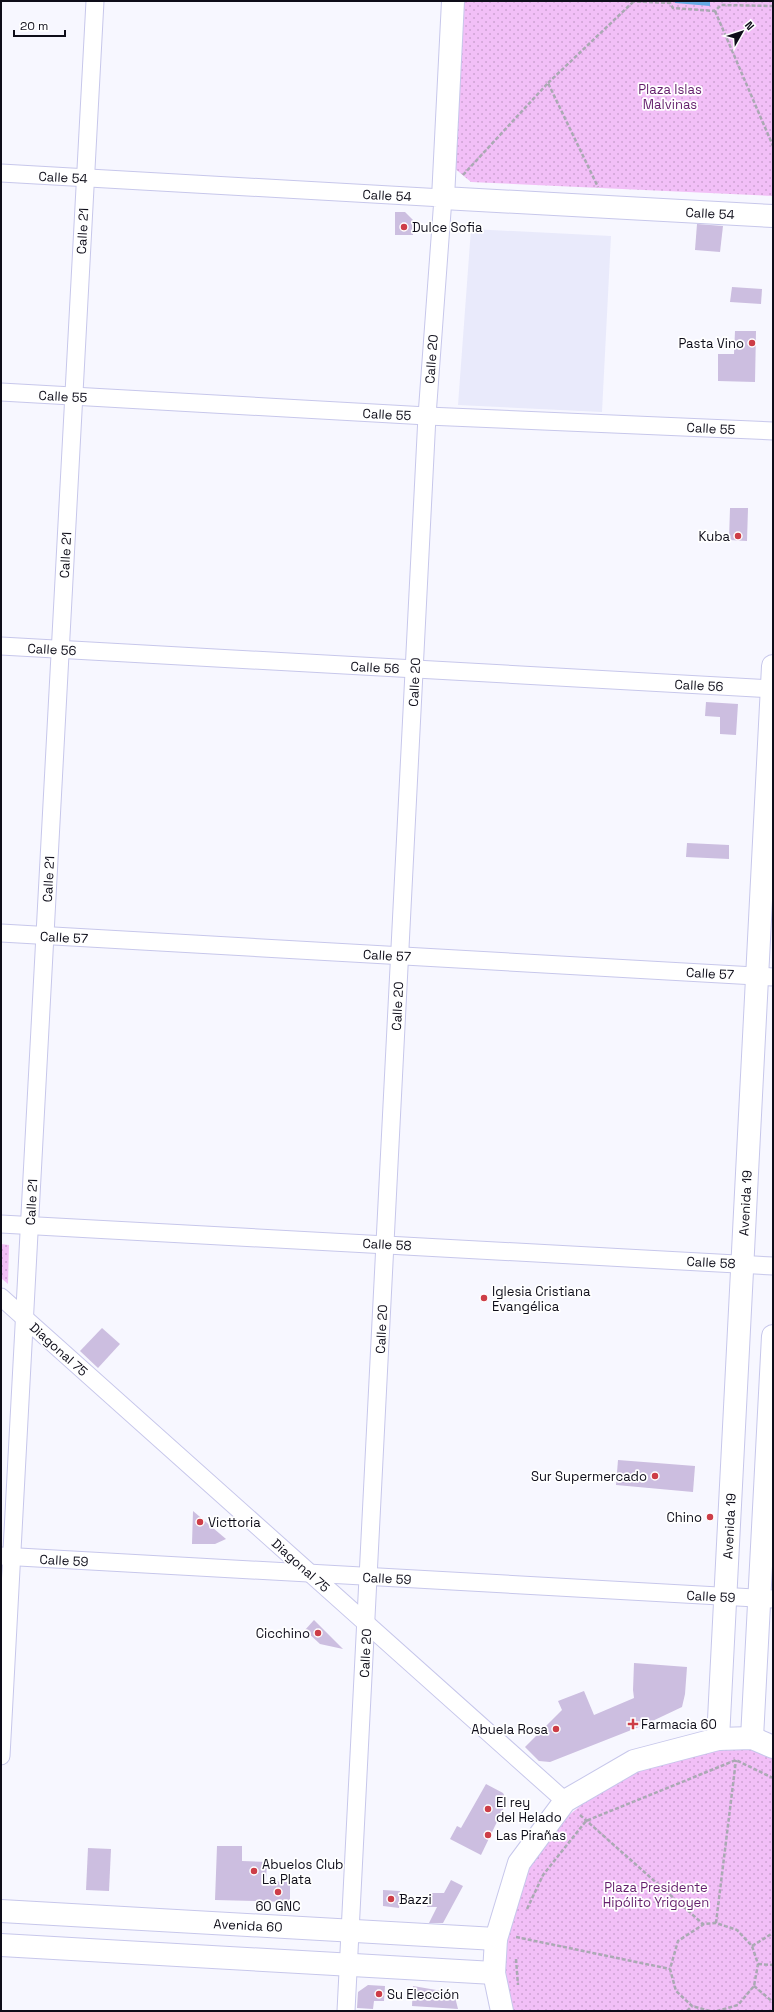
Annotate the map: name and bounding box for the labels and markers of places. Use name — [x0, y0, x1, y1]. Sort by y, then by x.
place label: Dulce Sofia — [412, 219, 483, 236]
marker: Dulce Sofia — [399, 222, 409, 232]
place label: Pasta Vino — [678, 335, 744, 352]
marker: Pasta Vino — [747, 338, 757, 348]
place label: Kuba — [698, 528, 731, 545]
marker: Kuba — [733, 531, 743, 541]
place label: Iglesia Cristiana Evangélica — [492, 1283, 591, 1315]
marker: Iglesia Cristiana Evangélica — [479, 1293, 489, 1303]
place label: Sur Supermercado — [531, 1468, 647, 1485]
marker: Sur Supermercado — [650, 1471, 660, 1481]
place label: Chino — [666, 1509, 702, 1526]
marker: Chino — [705, 1512, 715, 1522]
place label: Victtoria — [208, 1514, 261, 1531]
marker: Victtoria — [195, 1517, 205, 1527]
place label: Cicchino — [256, 1625, 310, 1642]
marker: Cicchino — [313, 1628, 323, 1638]
place label: Farmacia 60 — [641, 1716, 717, 1733]
marker: Farmacia 60 — [628, 1719, 638, 1729]
place label: Abuela Rosa — [471, 1721, 549, 1738]
marker: Abuela Rosa — [551, 1724, 561, 1734]
place label: El rey del Helado — [496, 1794, 562, 1826]
marker: El rey del Helado — [483, 1804, 493, 1814]
place label: Las Pirañas — [496, 1827, 566, 1844]
marker: Las Pirañas — [483, 1830, 493, 1840]
place label: Abuelos Club La Plata — [262, 1856, 343, 1888]
marker: Abuelos Club La Plata — [249, 1866, 259, 1876]
marker: 60 GNC — [273, 1887, 283, 1897]
place label: Bazzi — [399, 1891, 432, 1908]
marker: Bazzi — [386, 1894, 396, 1904]
place label: 60 GNC — [255, 1898, 301, 1915]
place label: Su Elección — [387, 1986, 459, 2003]
marker: Su Elección — [374, 1989, 384, 1999]

